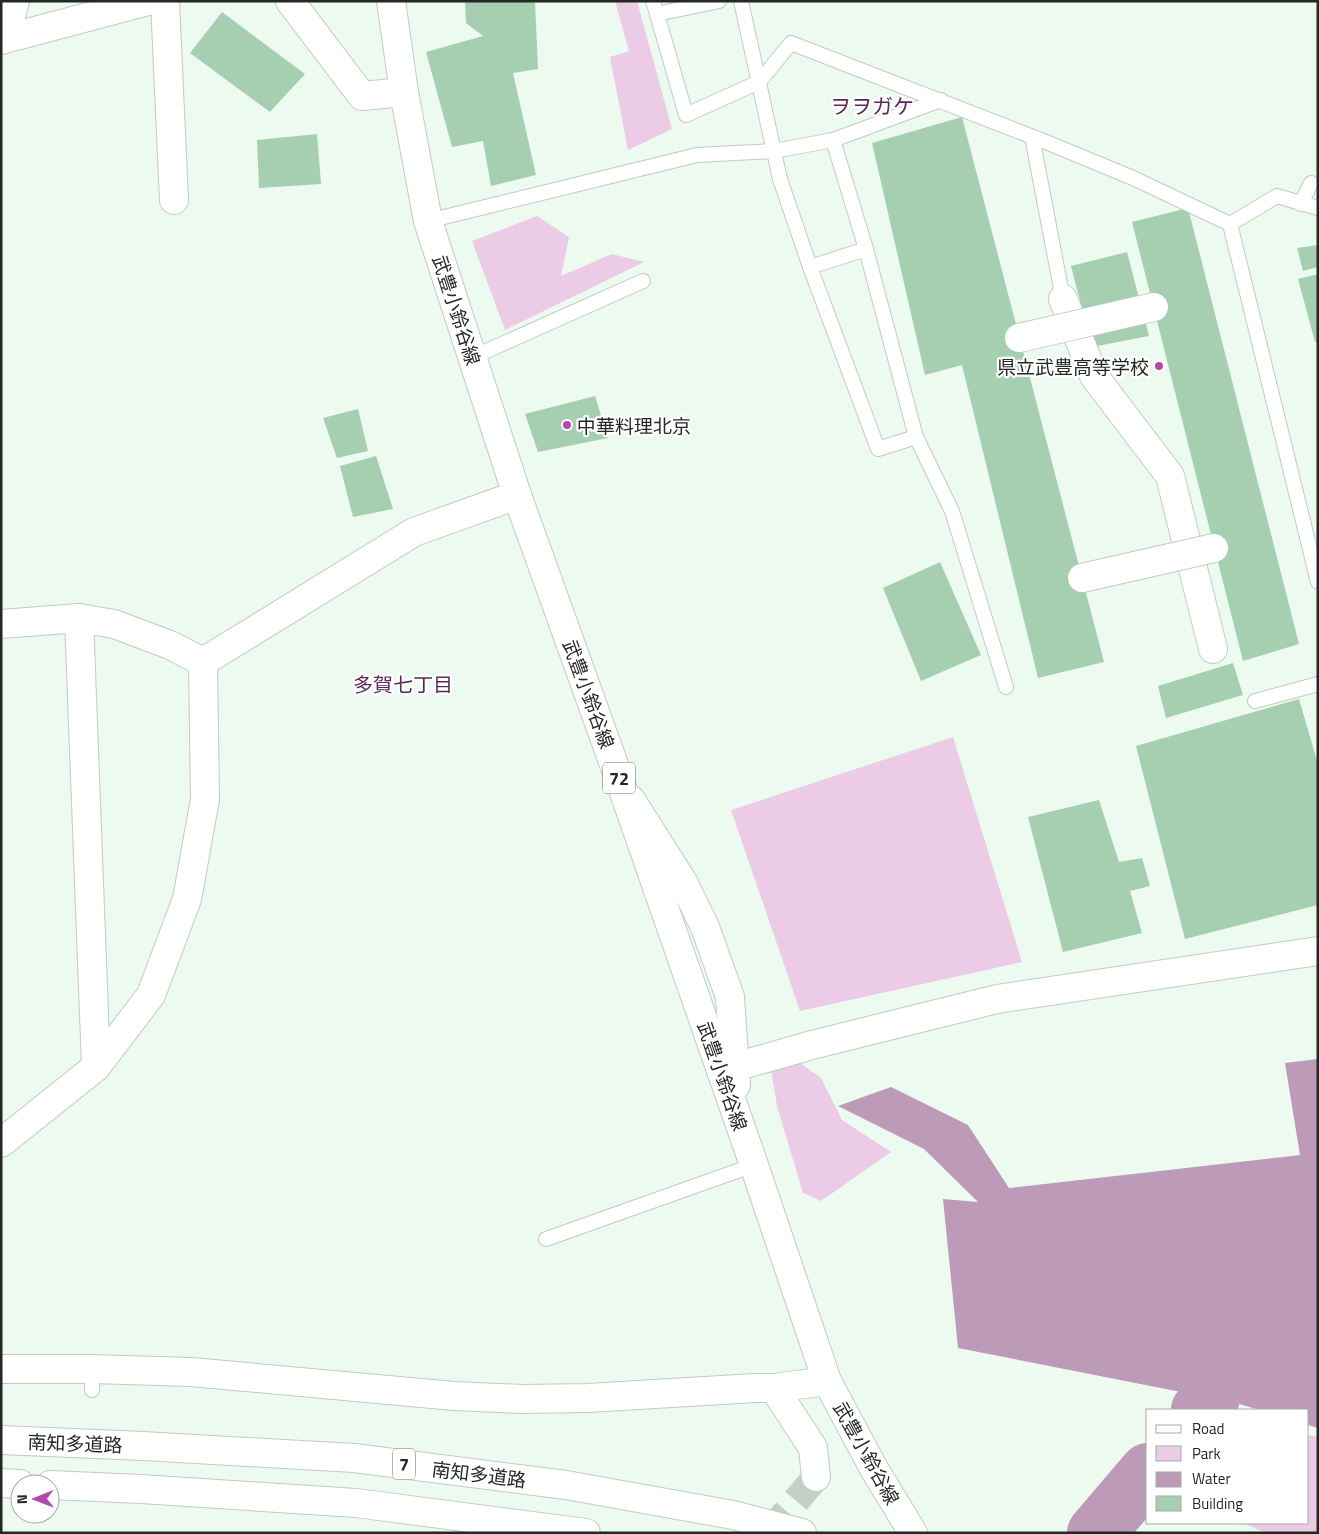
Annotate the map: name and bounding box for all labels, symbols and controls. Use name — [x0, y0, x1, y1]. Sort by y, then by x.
district label: ヲヲガケ — [830, 90, 914, 122]
street label: 武豊小鈴谷線 — [426, 251, 488, 369]
place label: 県立武豊高等学校 — [997, 352, 1149, 381]
marker: 県立武豊高等学校 — [1153, 360, 1165, 372]
place label: 中華料理北京 — [577, 411, 691, 440]
marker: 中華料理北京 — [561, 419, 573, 431]
street label: 武豊小鈴谷線 — [556, 635, 622, 753]
district label: 多賀七丁目 — [353, 669, 453, 700]
road number: 72 — [603, 762, 635, 794]
street label: 武豊小鈴谷線 — [691, 1017, 755, 1135]
street label: 武豊小鈴谷線 — [827, 1396, 907, 1510]
legend — [1146, 1409, 1309, 1524]
text: Road — [1192, 1417, 1224, 1440]
street label: 南知多道路 — [27, 1427, 123, 1459]
text: Park — [1192, 1442, 1221, 1465]
road number: 7 — [393, 1448, 415, 1480]
street label: 南知多道路 — [430, 1454, 528, 1494]
text: Water — [1192, 1467, 1231, 1490]
north arrow — [10, 1474, 60, 1524]
text: Building — [1192, 1492, 1243, 1515]
text: N — [11, 1494, 32, 1504]

